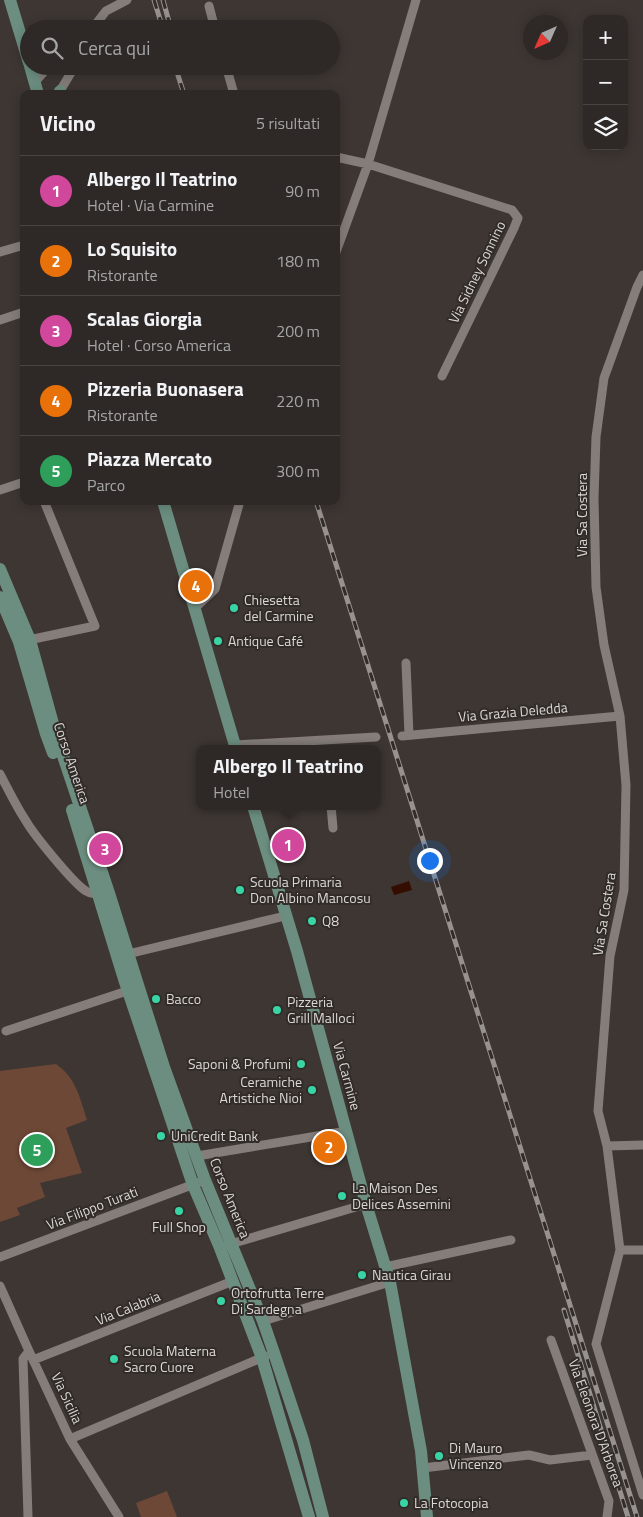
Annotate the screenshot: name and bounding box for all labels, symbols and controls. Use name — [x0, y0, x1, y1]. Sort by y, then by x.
north arrow — [523, 15, 568, 60]
map controls — [583, 15, 628, 150]
button: + — [583, 15, 628, 60]
search box — [20, 20, 340, 75]
text: Cerca qui — [78, 33, 150, 62]
icon: search — [38, 34, 66, 62]
button: − — [583, 60, 628, 105]
button: layers — [583, 105, 628, 150]
text: Vicino — [40, 107, 96, 139]
text: 5 risultati — [256, 111, 320, 135]
text: Albergo Il Teatrino — [87, 164, 237, 193]
text: 1 — [52, 179, 60, 203]
text: 90 m — [285, 179, 320, 203]
text: Hotel · Via Carmine — [87, 193, 214, 217]
street label: Via Sidney Sonnino — [443, 217, 510, 327]
text: Lo Squisito — [87, 234, 177, 263]
text: 2 — [52, 249, 60, 273]
text: 180 m — [276, 249, 320, 273]
text: Ristorante — [87, 263, 158, 287]
text: Scalas Giorgia — [87, 304, 202, 333]
text: 3 — [52, 319, 60, 343]
text: 200 m — [276, 319, 320, 343]
text: Hotel · Corso America — [87, 333, 231, 357]
text: Pizzeria Buonasera — [87, 374, 244, 403]
text: 4 — [52, 389, 60, 413]
text: 220 m — [276, 389, 320, 413]
text: Ristorante — [87, 403, 158, 427]
text: Piazza Mercato — [87, 444, 212, 473]
text: 5 — [52, 459, 60, 483]
text: 300 m — [276, 459, 320, 483]
text: Parco — [87, 473, 125, 497]
street label: Via Sa Costera — [571, 473, 592, 557]
pin: 4 — [180, 567, 212, 605]
place label: Chiesetta del Carmine — [244, 589, 314, 626]
marker: Chiesetta del Carmine — [228, 602, 240, 614]
place label: Antique Café — [228, 630, 303, 651]
marker: Antique Café — [212, 635, 224, 647]
street label: Via Grazia Deledda — [457, 696, 568, 727]
street label: Corso America — [49, 719, 96, 806]
popup — [196, 745, 381, 810]
text: Albergo Il Teatrino — [213, 751, 364, 780]
text: Hotel — [213, 780, 250, 804]
pin: 1 — [272, 826, 304, 864]
pin: 3 — [89, 830, 121, 868]
your location — [417, 848, 443, 874]
place label: Scuola Primaria Don Albino Mancosu — [250, 871, 371, 908]
street label: Via Sa Costera — [587, 871, 620, 957]
marker: Scuola Primaria Don Albino Mancosu — [234, 884, 246, 896]
place label: Q8 — [322, 910, 339, 931]
marker: Q8 — [306, 915, 318, 927]
place label: Bacco — [166, 988, 201, 1009]
place label: Pizzeria Grill Malloci — [287, 991, 355, 1028]
marker: Bacco — [150, 993, 162, 1005]
marker: Pizzeria Grill Malloci — [271, 1004, 283, 1016]
street label: Via Carmine — [328, 1039, 367, 1112]
place label: Saponi & Profumi — [188, 1053, 291, 1074]
marker: Saponi & Profumi — [295, 1058, 307, 1070]
place label: Ceramiche Artistiche Nioi — [220, 1071, 302, 1108]
marker: Ceramiche Artistiche Nioi — [306, 1084, 318, 1096]
place label: UniCredit Bank — [171, 1125, 259, 1146]
pin: 2 — [313, 1128, 345, 1166]
marker: UniCredit Bank — [155, 1130, 167, 1142]
pin: 5 — [21, 1131, 53, 1169]
street label: Corso America — [205, 1155, 256, 1241]
place label: La Maison Des Delices Assemini — [352, 1177, 451, 1214]
street label: Via Filippo Turati — [43, 1180, 141, 1235]
marker: La Maison Des Delices Assemini — [336, 1190, 348, 1202]
marker: Full Shop — [173, 1205, 185, 1217]
place label: Full Shop — [152, 1216, 206, 1237]
place label: Nautica Girau — [372, 1264, 451, 1285]
marker: Nautica Girau — [356, 1269, 368, 1281]
place label: Ortofrutta Terre Di Sardegna — [231, 1282, 324, 1319]
street label: Via Calabria — [92, 1285, 163, 1330]
marker: Ortofrutta Terre Di Sardegna — [215, 1295, 227, 1307]
place label: Scuola Materna Sacro Cuore — [124, 1340, 216, 1377]
marker: Scuola Materna Sacro Cuore — [108, 1353, 120, 1365]
street label: Via Eleonora D'Arborea — [564, 1356, 629, 1490]
street label: Via Sicilia — [46, 1369, 88, 1427]
place label: Di Mauro Vincenzo — [449, 1437, 502, 1474]
marker: Di Mauro Vincenzo — [433, 1450, 445, 1462]
place label: La Fotocopia — [414, 1492, 488, 1513]
marker: La Fotocopia — [398, 1497, 410, 1509]

